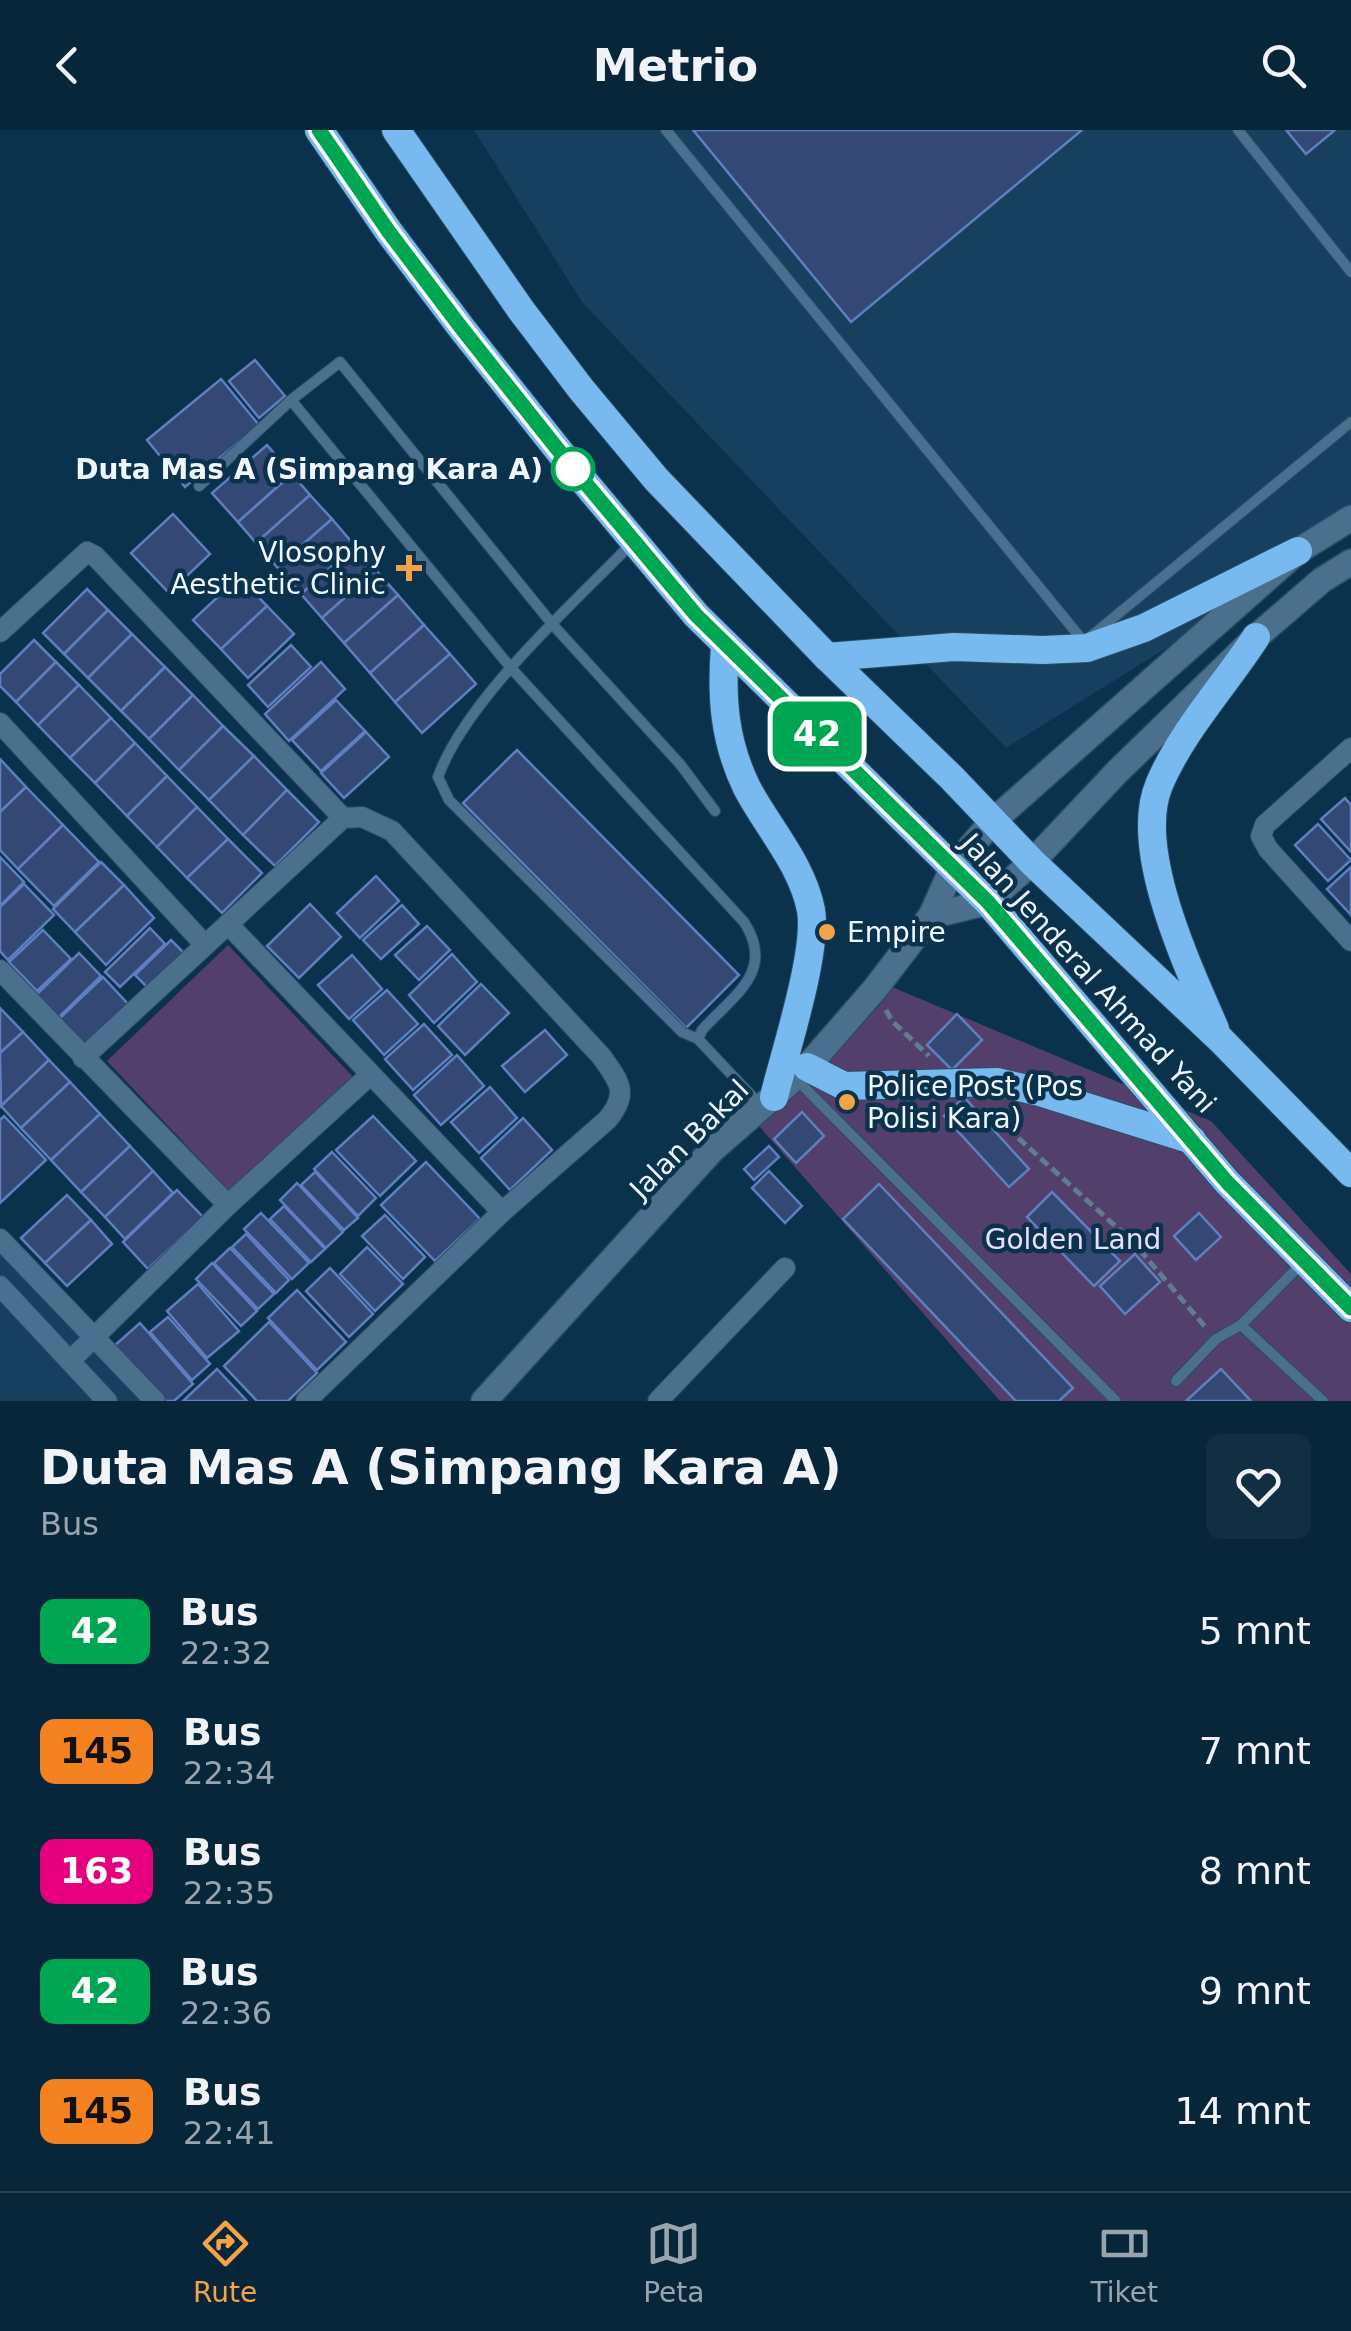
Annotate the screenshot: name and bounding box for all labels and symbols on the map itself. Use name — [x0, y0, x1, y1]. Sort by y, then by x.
marker: Duta Mas A (Simpang Kara A) — [552, 448, 594, 490]
place label: Duta Mas A (Simpang Kara A) — [75, 453, 543, 486]
place label: Vlosophy Aesthetic Clinic — [170, 536, 386, 601]
marker: Vlosophy Aesthetic Clinic — [396, 555, 422, 581]
line badge: 42 — [772, 702, 862, 766]
street label: Jalan Jenderal Ahmad Yani — [953, 825, 1223, 1120]
place label: Empire — [847, 916, 946, 949]
marker: Empire — [816, 921, 838, 943]
place label: Police Post (Pos Polisi Kara) — [867, 1070, 1083, 1135]
street label: Jalan Bakal — [622, 1073, 755, 1207]
marker: Police Post (Pos Polisi Kara) — [836, 1091, 858, 1113]
park label: Golden Land — [985, 1223, 1161, 1256]

